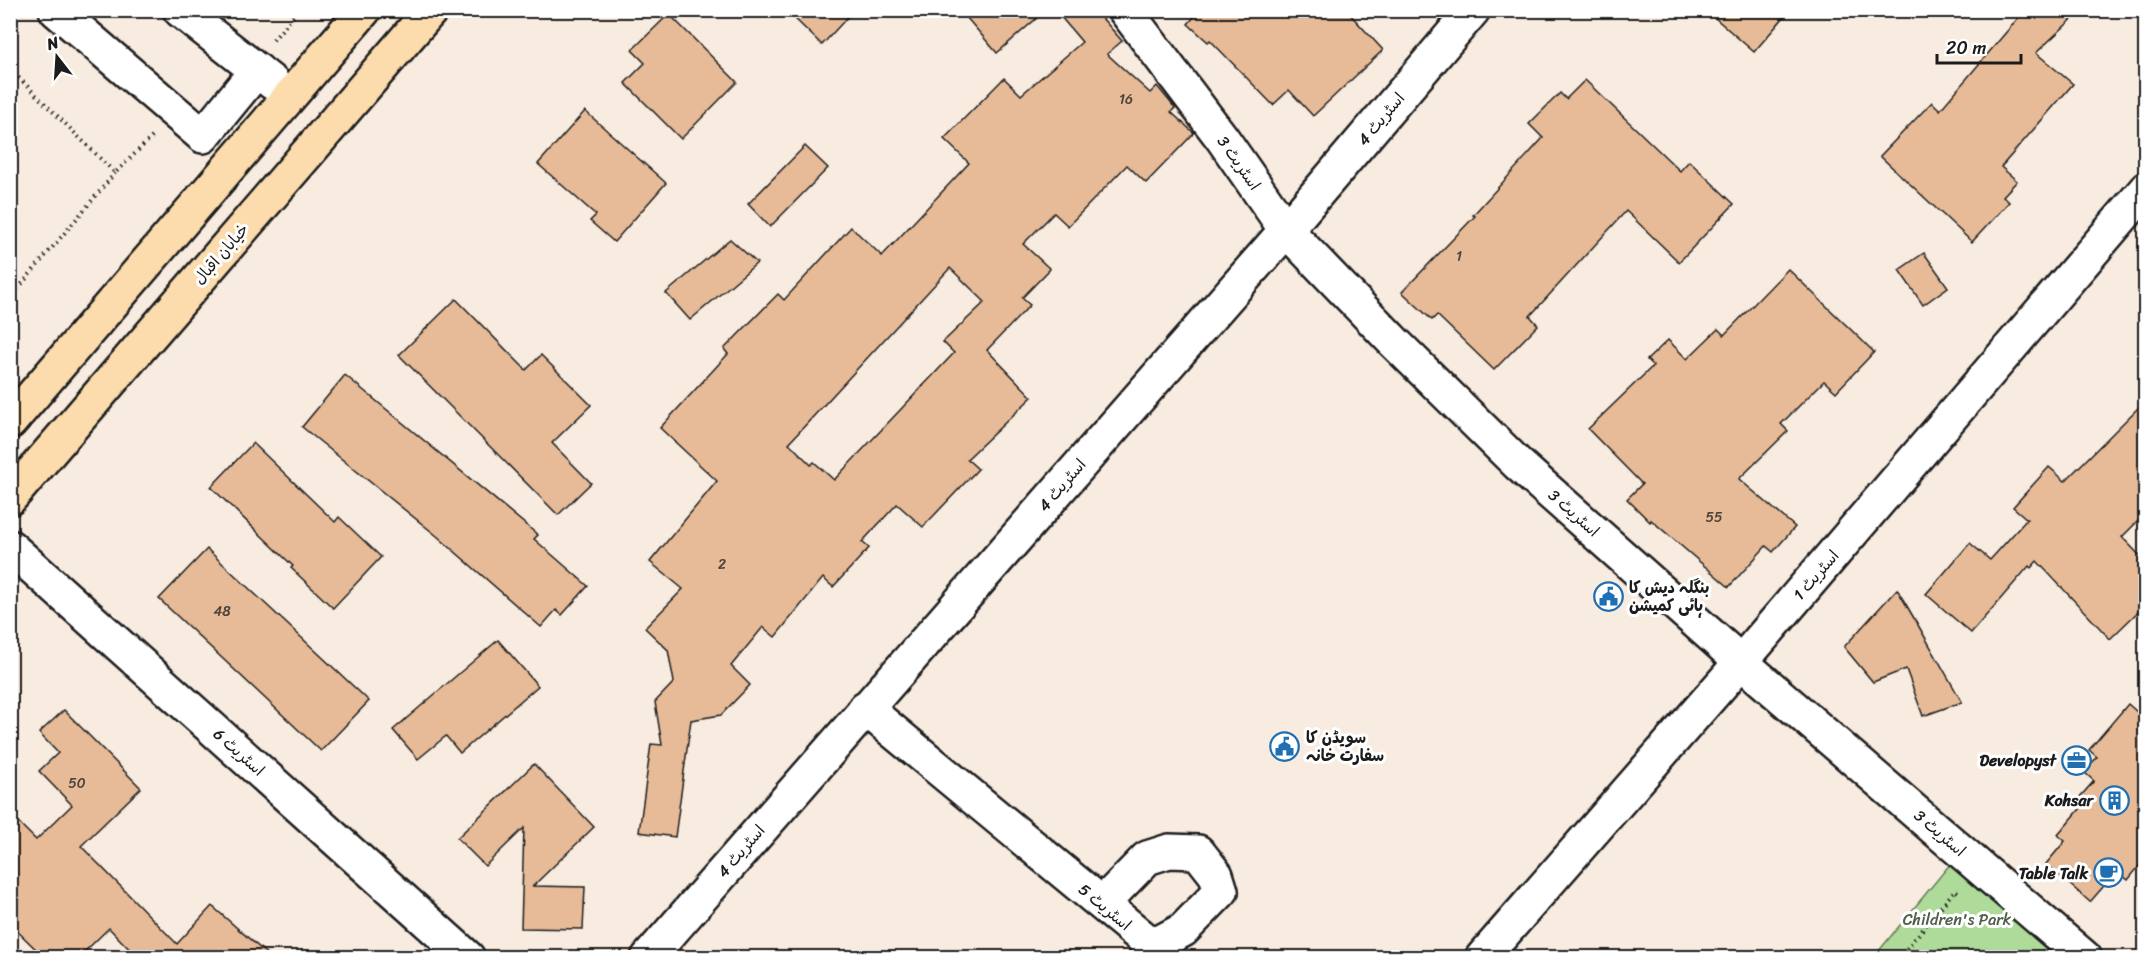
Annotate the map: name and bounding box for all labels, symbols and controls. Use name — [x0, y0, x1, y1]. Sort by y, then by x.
north arrow — [27, 27, 87, 87]
text: N — [42, 27, 63, 59]
scale bar — [1937, 27, 2021, 65]
text: 20 m — [1946, 32, 1986, 64]
street label: اسٹریٹ 4 — [1350, 86, 1412, 152]
house number: 16 — [1119, 87, 1133, 112]
street label: اسٹریٹ 3 — [1209, 129, 1269, 197]
street label: خیابان اقبال — [186, 216, 256, 292]
house number: 1 — [1456, 244, 1462, 269]
street label: اسٹریٹ 4 — [1030, 452, 1094, 518]
street label: اسٹریٹ 3 — [1541, 482, 1607, 544]
house number: 55 — [1705, 505, 1723, 530]
street label: اسٹریٹ 1 — [1785, 543, 1847, 607]
house number: 2 — [718, 552, 726, 577]
place label: بنگلہ دیش کا ہائی کمیشن — [1629, 573, 1709, 620]
public building icon: بنگلہ دیش کا ہائی کمیشن — [1592, 580, 1624, 612]
house number: 48 — [213, 599, 231, 624]
street label: اسٹریٹ 6 — [206, 720, 272, 784]
place label: سویڈن کا سفارت خانہ — [1306, 723, 1384, 770]
public building icon: سویڈن کا سفارت خانہ — [1269, 730, 1301, 762]
office icon: Developyst — [2061, 744, 2093, 776]
place label: Developyst — [1980, 746, 2058, 775]
house number: 50 — [68, 771, 86, 796]
building icon: Kohsar — [2098, 784, 2130, 816]
place label: Kohsar — [2044, 786, 2094, 815]
street label: اسٹریٹ 3 — [1907, 802, 1973, 864]
street label: اسٹریٹ 4 — [709, 818, 773, 884]
cafe icon: Table Talk — [2093, 857, 2125, 889]
place label: Table Talk — [2019, 859, 2088, 888]
street label: اسٹریٹ 5 — [1072, 876, 1138, 938]
park label: Children's Park — [1903, 905, 2012, 934]

